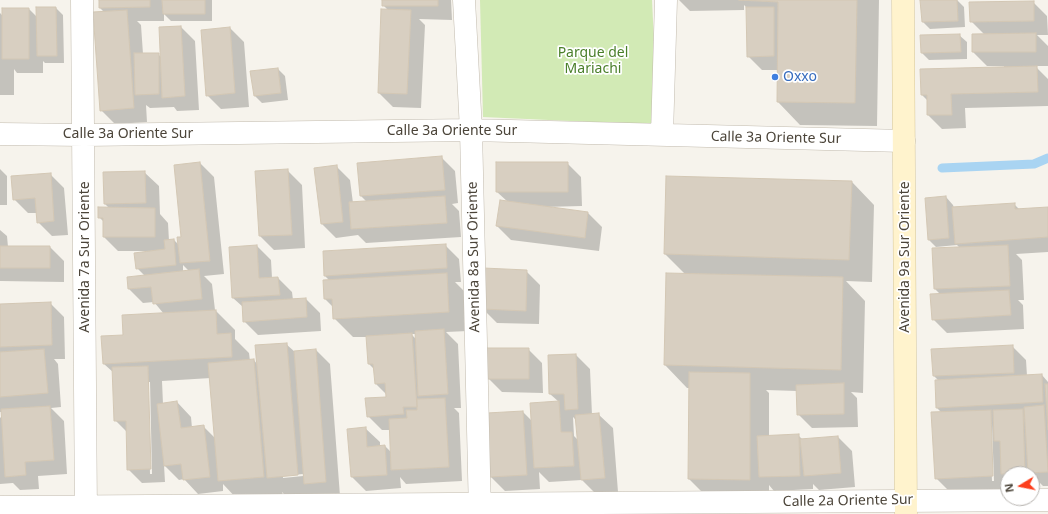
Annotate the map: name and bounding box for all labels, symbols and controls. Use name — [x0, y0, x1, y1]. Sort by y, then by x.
park label: Parque del Mariachi — [558, 45, 628, 78]
place label: Oxxo — [783, 69, 817, 85]
marker: Oxxo — [770, 72, 780, 82]
street label: Calle 3a Oriente Sur — [387, 123, 517, 139]
street label: Calle 3a Oriente Sur — [63, 126, 193, 142]
street label: Calle 3a Oriente Sur — [711, 128, 841, 148]
street label: Avenida 7a Sur Oriente — [77, 181, 93, 333]
street label: Avenida 8a Sur Oriente — [464, 181, 484, 333]
street label: Avenida 9a Sur Oriente — [897, 181, 913, 333]
north arrow — [1000, 466, 1040, 506]
text: N — [1001, 482, 1017, 494]
street label: Calle 2a Oriente Sur — [783, 491, 913, 511]

